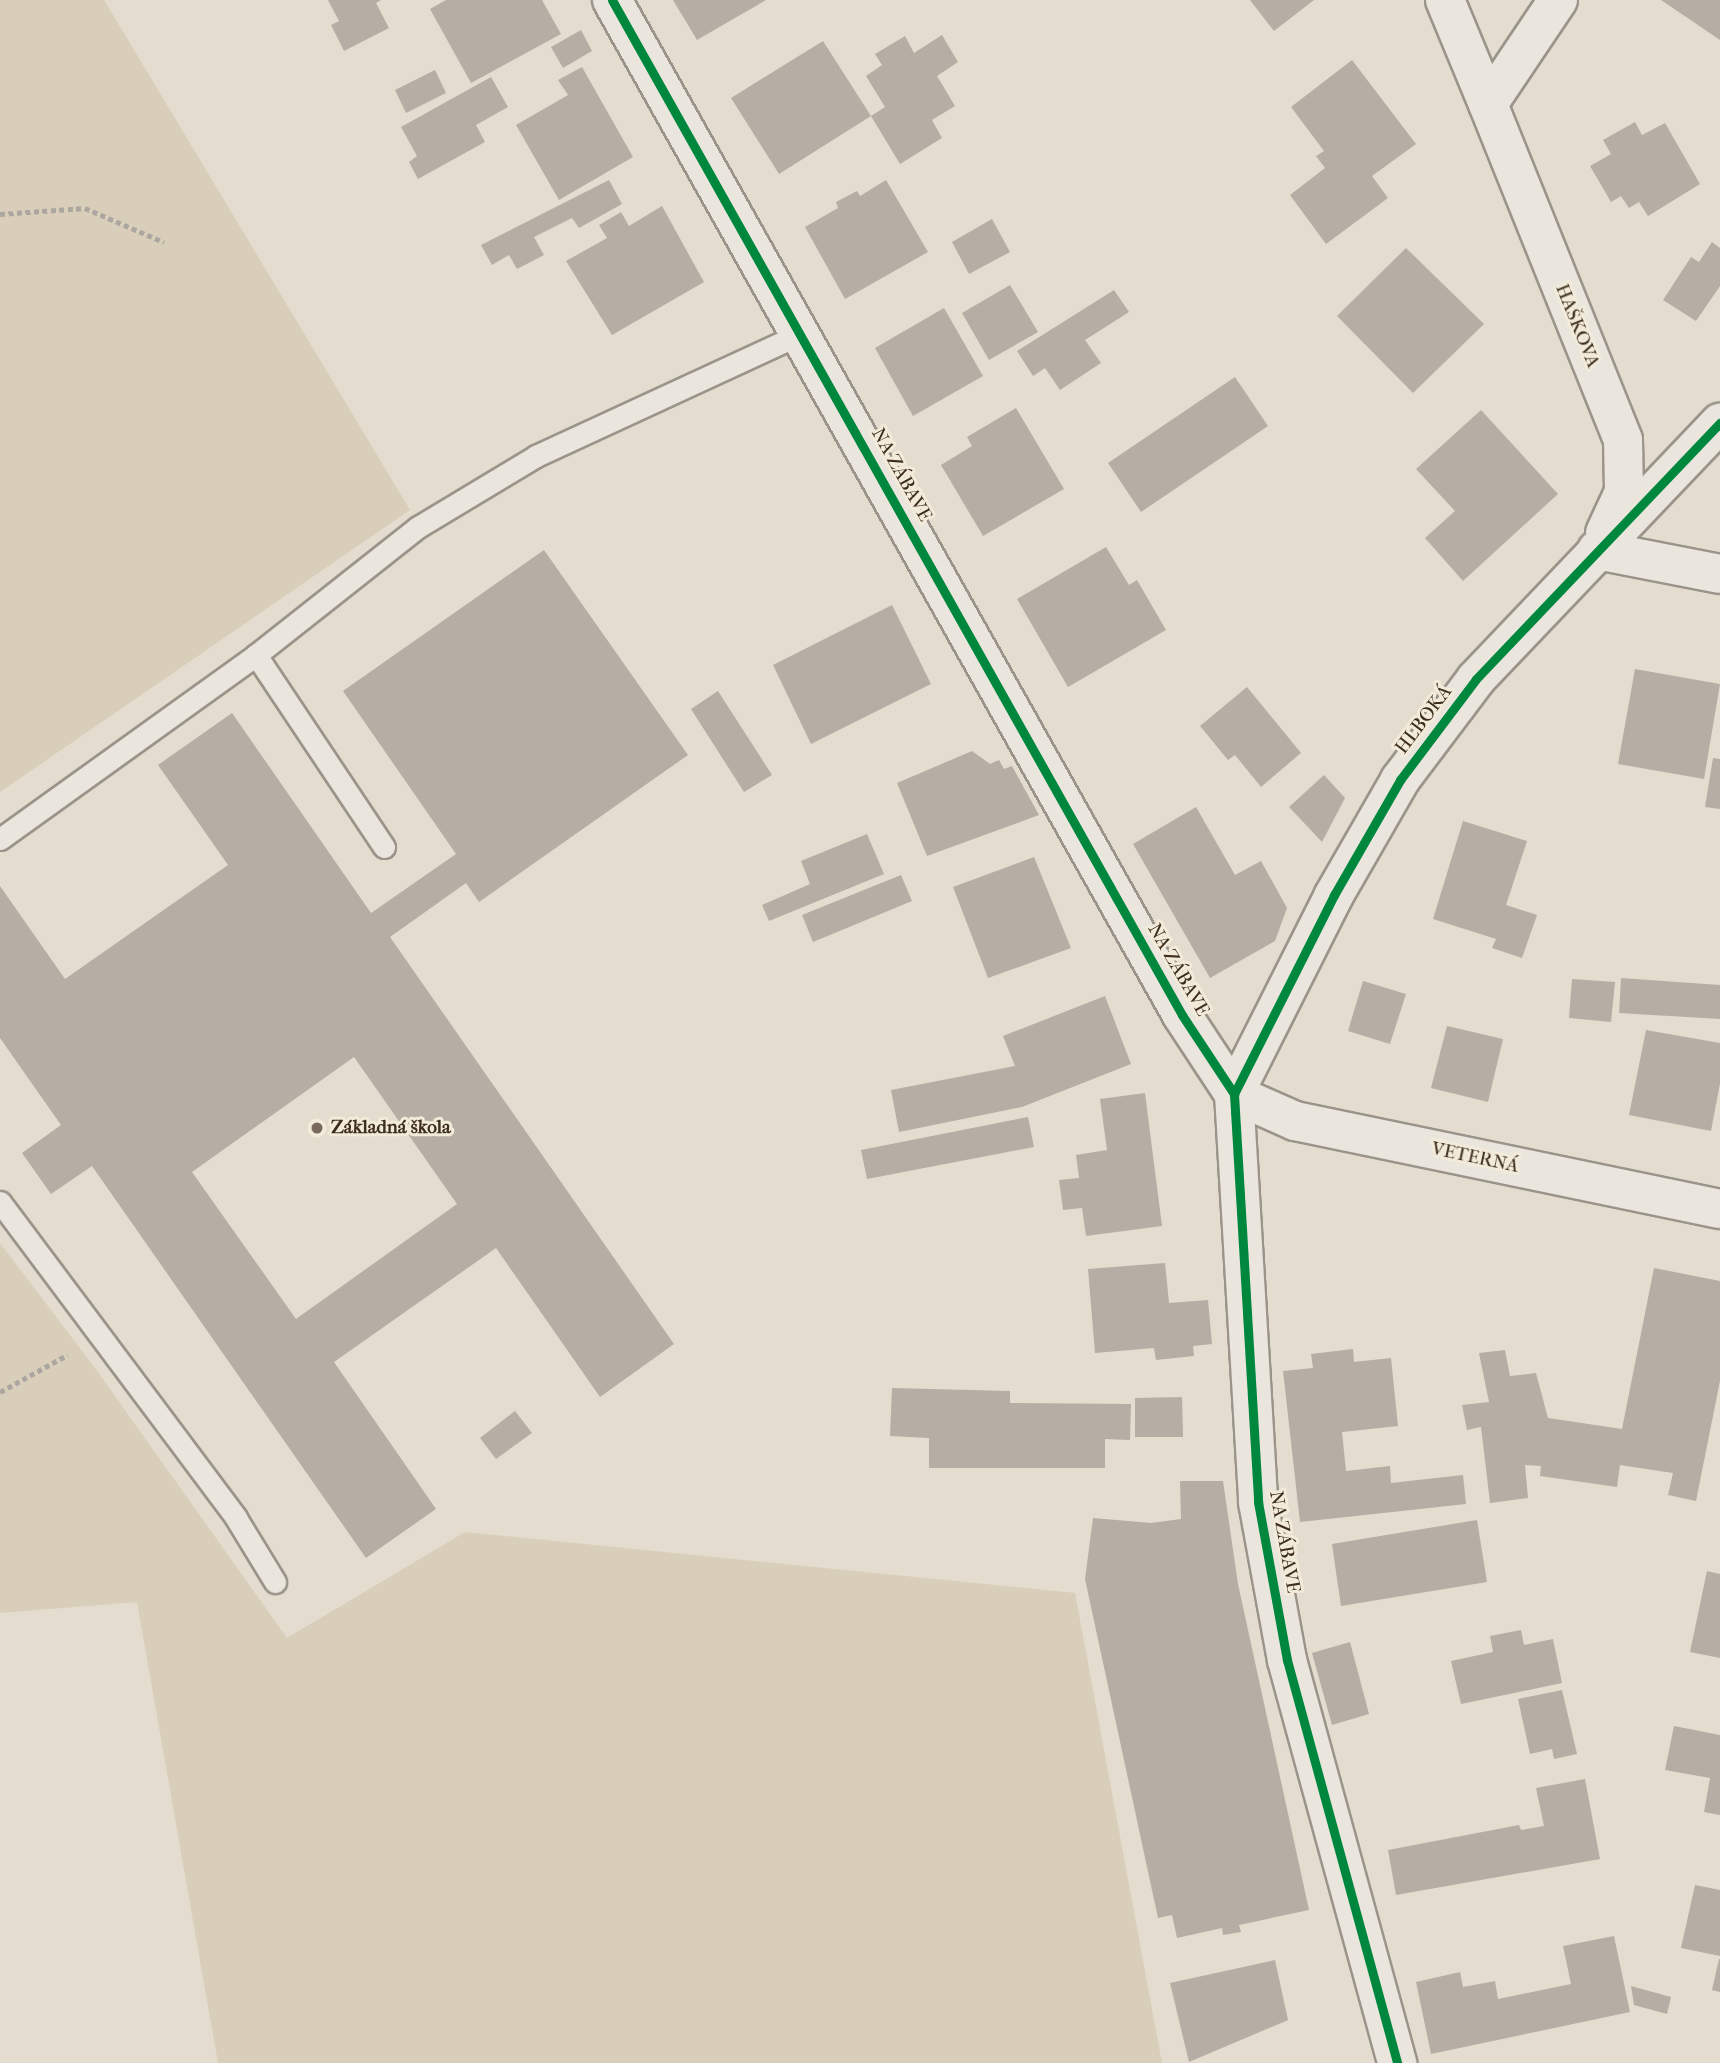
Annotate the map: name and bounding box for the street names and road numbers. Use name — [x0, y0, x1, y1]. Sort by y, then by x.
street label: HAŠKOVA — [1550, 281, 1604, 371]
street label: NA ZÁBAVE — [866, 424, 936, 526]
street label: HLBOKÁ — [1391, 681, 1457, 759]
street label: NA ZÁBAVE — [1142, 920, 1214, 1020]
street label: VETERNÁ — [1429, 1138, 1521, 1178]
street label: NA ZÁBAVE — [1264, 1489, 1304, 1595]

